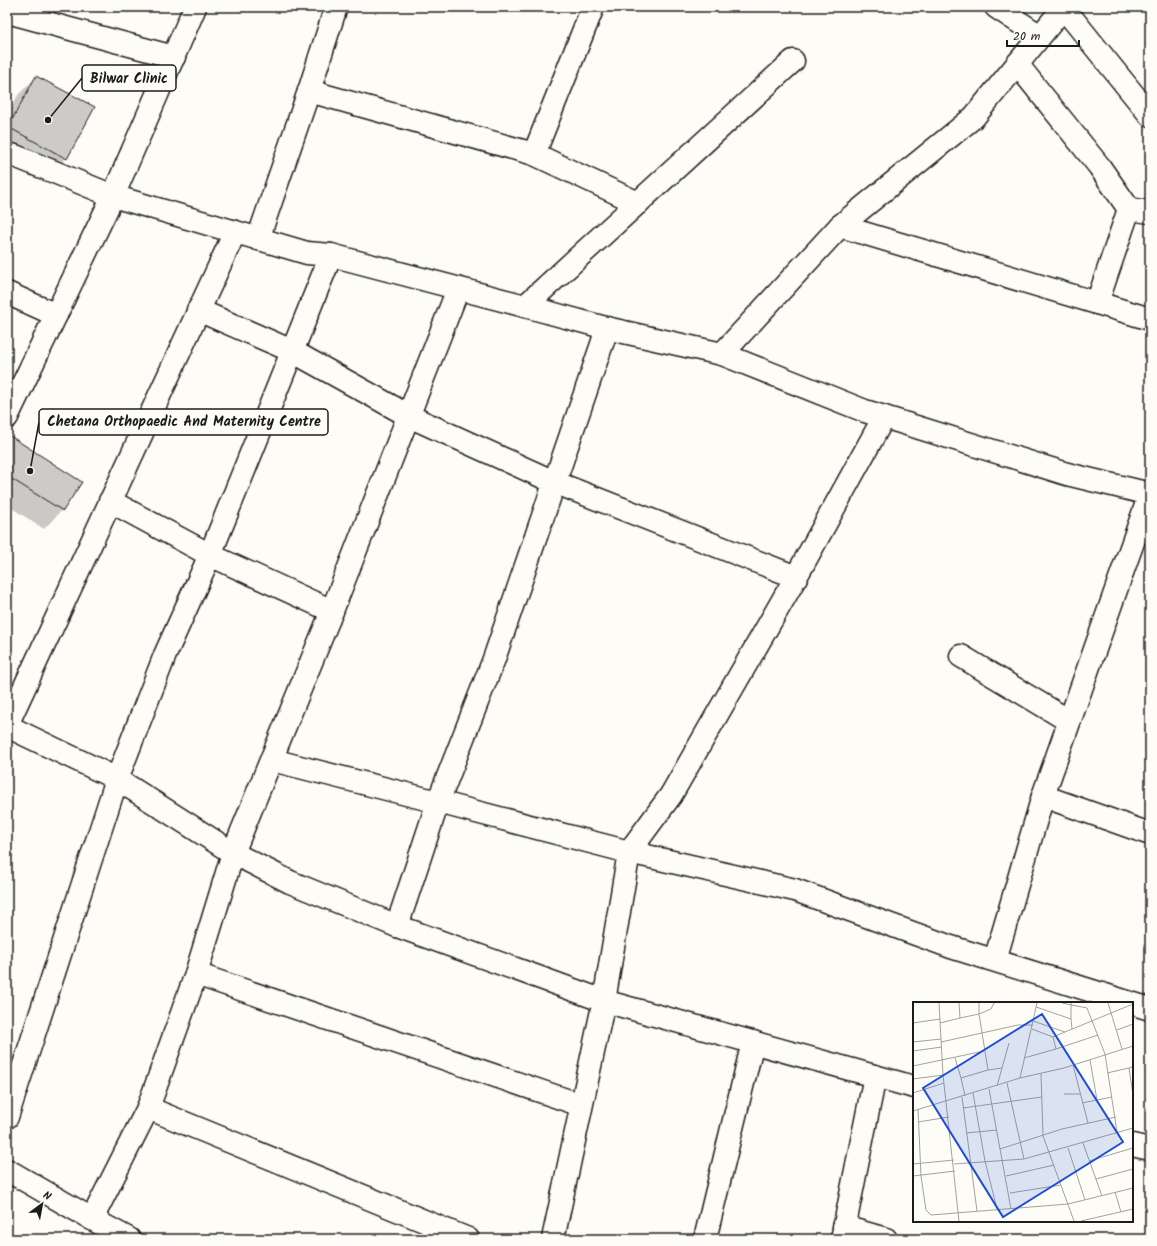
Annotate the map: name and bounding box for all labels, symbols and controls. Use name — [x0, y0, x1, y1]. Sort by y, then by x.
scale bar — [1007, 22, 1079, 48]
text: 20 m — [1013, 27, 1041, 46]
callout: Bilwar Clinic — [82, 65, 176, 91]
text: Bilwar Clinic — [90, 68, 168, 90]
callout: Chetana Orthopaedic And Maternity Centre — [39, 409, 328, 435]
text: Chetana Orthopaedic And Maternity Centre — [47, 411, 321, 433]
inset map — [913, 1002, 1133, 1222]
north arrow — [22, 1184, 62, 1224]
text: N — [39, 1187, 55, 1206]

